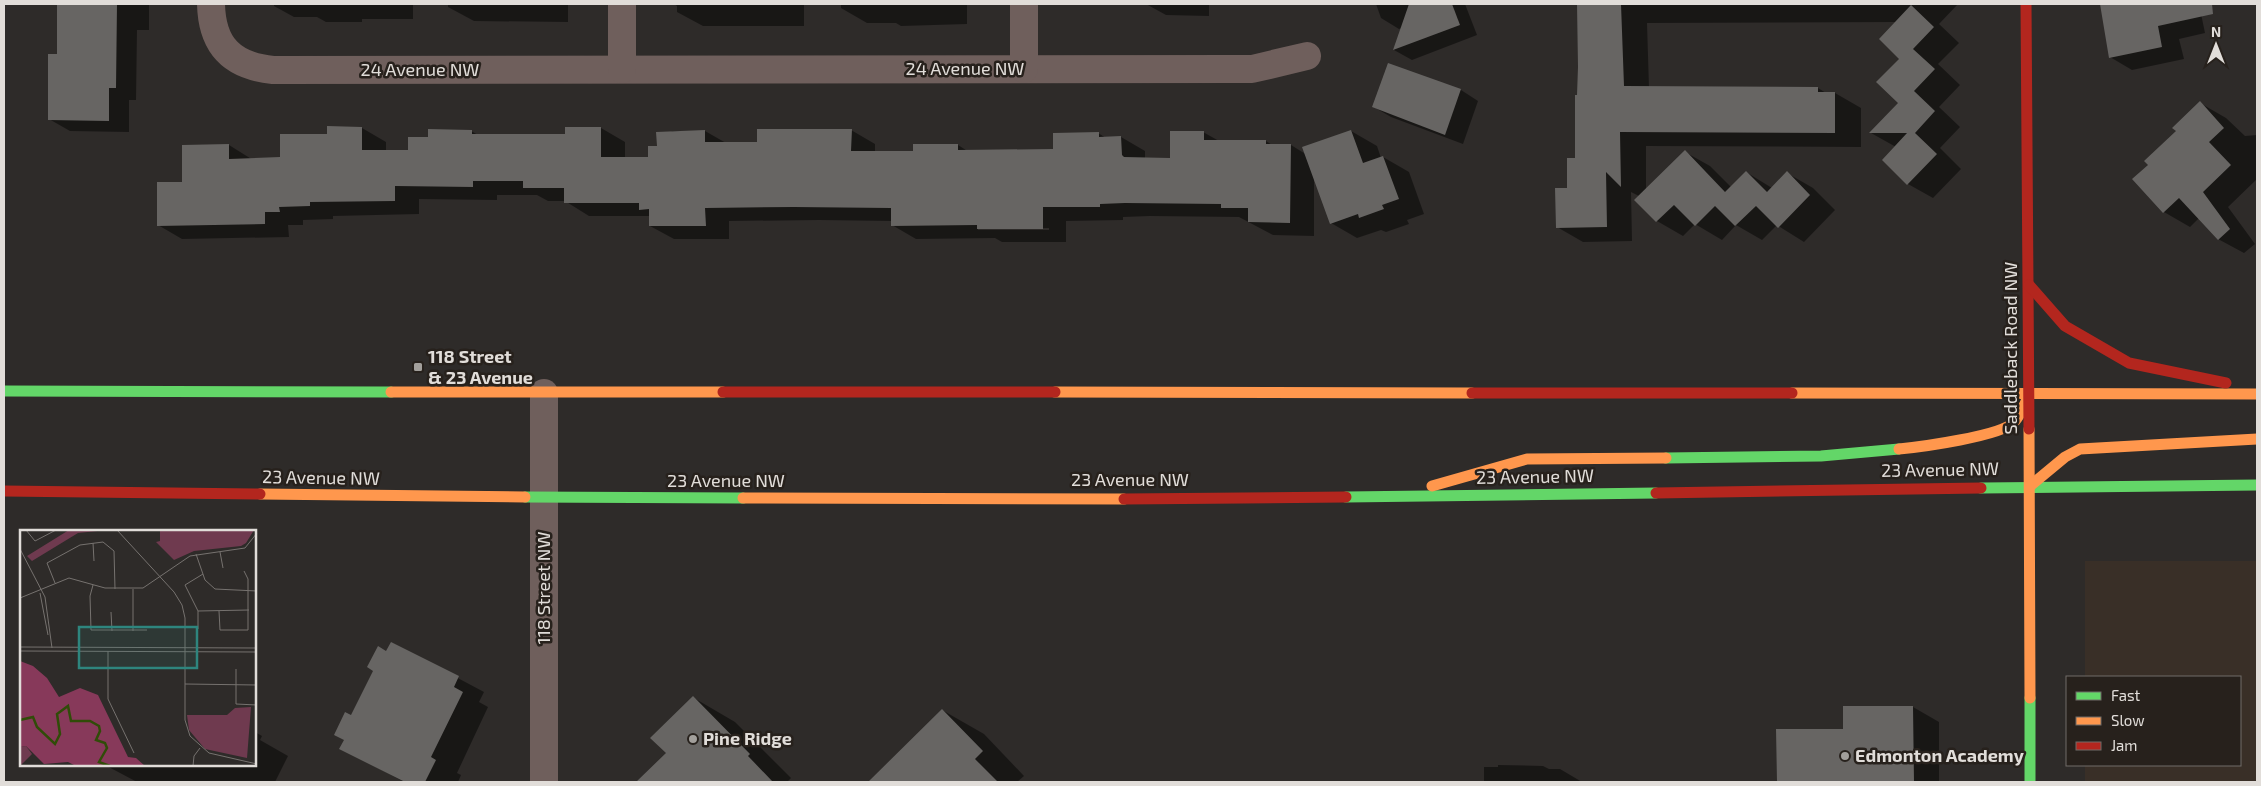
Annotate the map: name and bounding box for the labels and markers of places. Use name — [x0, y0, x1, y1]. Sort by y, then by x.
place label: 118 Street & 23 Avenue — [428, 345, 533, 388]
marker: 118 Street & 23 Avenue — [412, 361, 424, 373]
place label: Pine Ridge — [703, 727, 792, 749]
marker: Pine Ridge — [687, 733, 699, 745]
place label: Edmonton Academy — [1855, 744, 2025, 766]
marker: Edmonton Academy — [1839, 750, 1851, 762]

